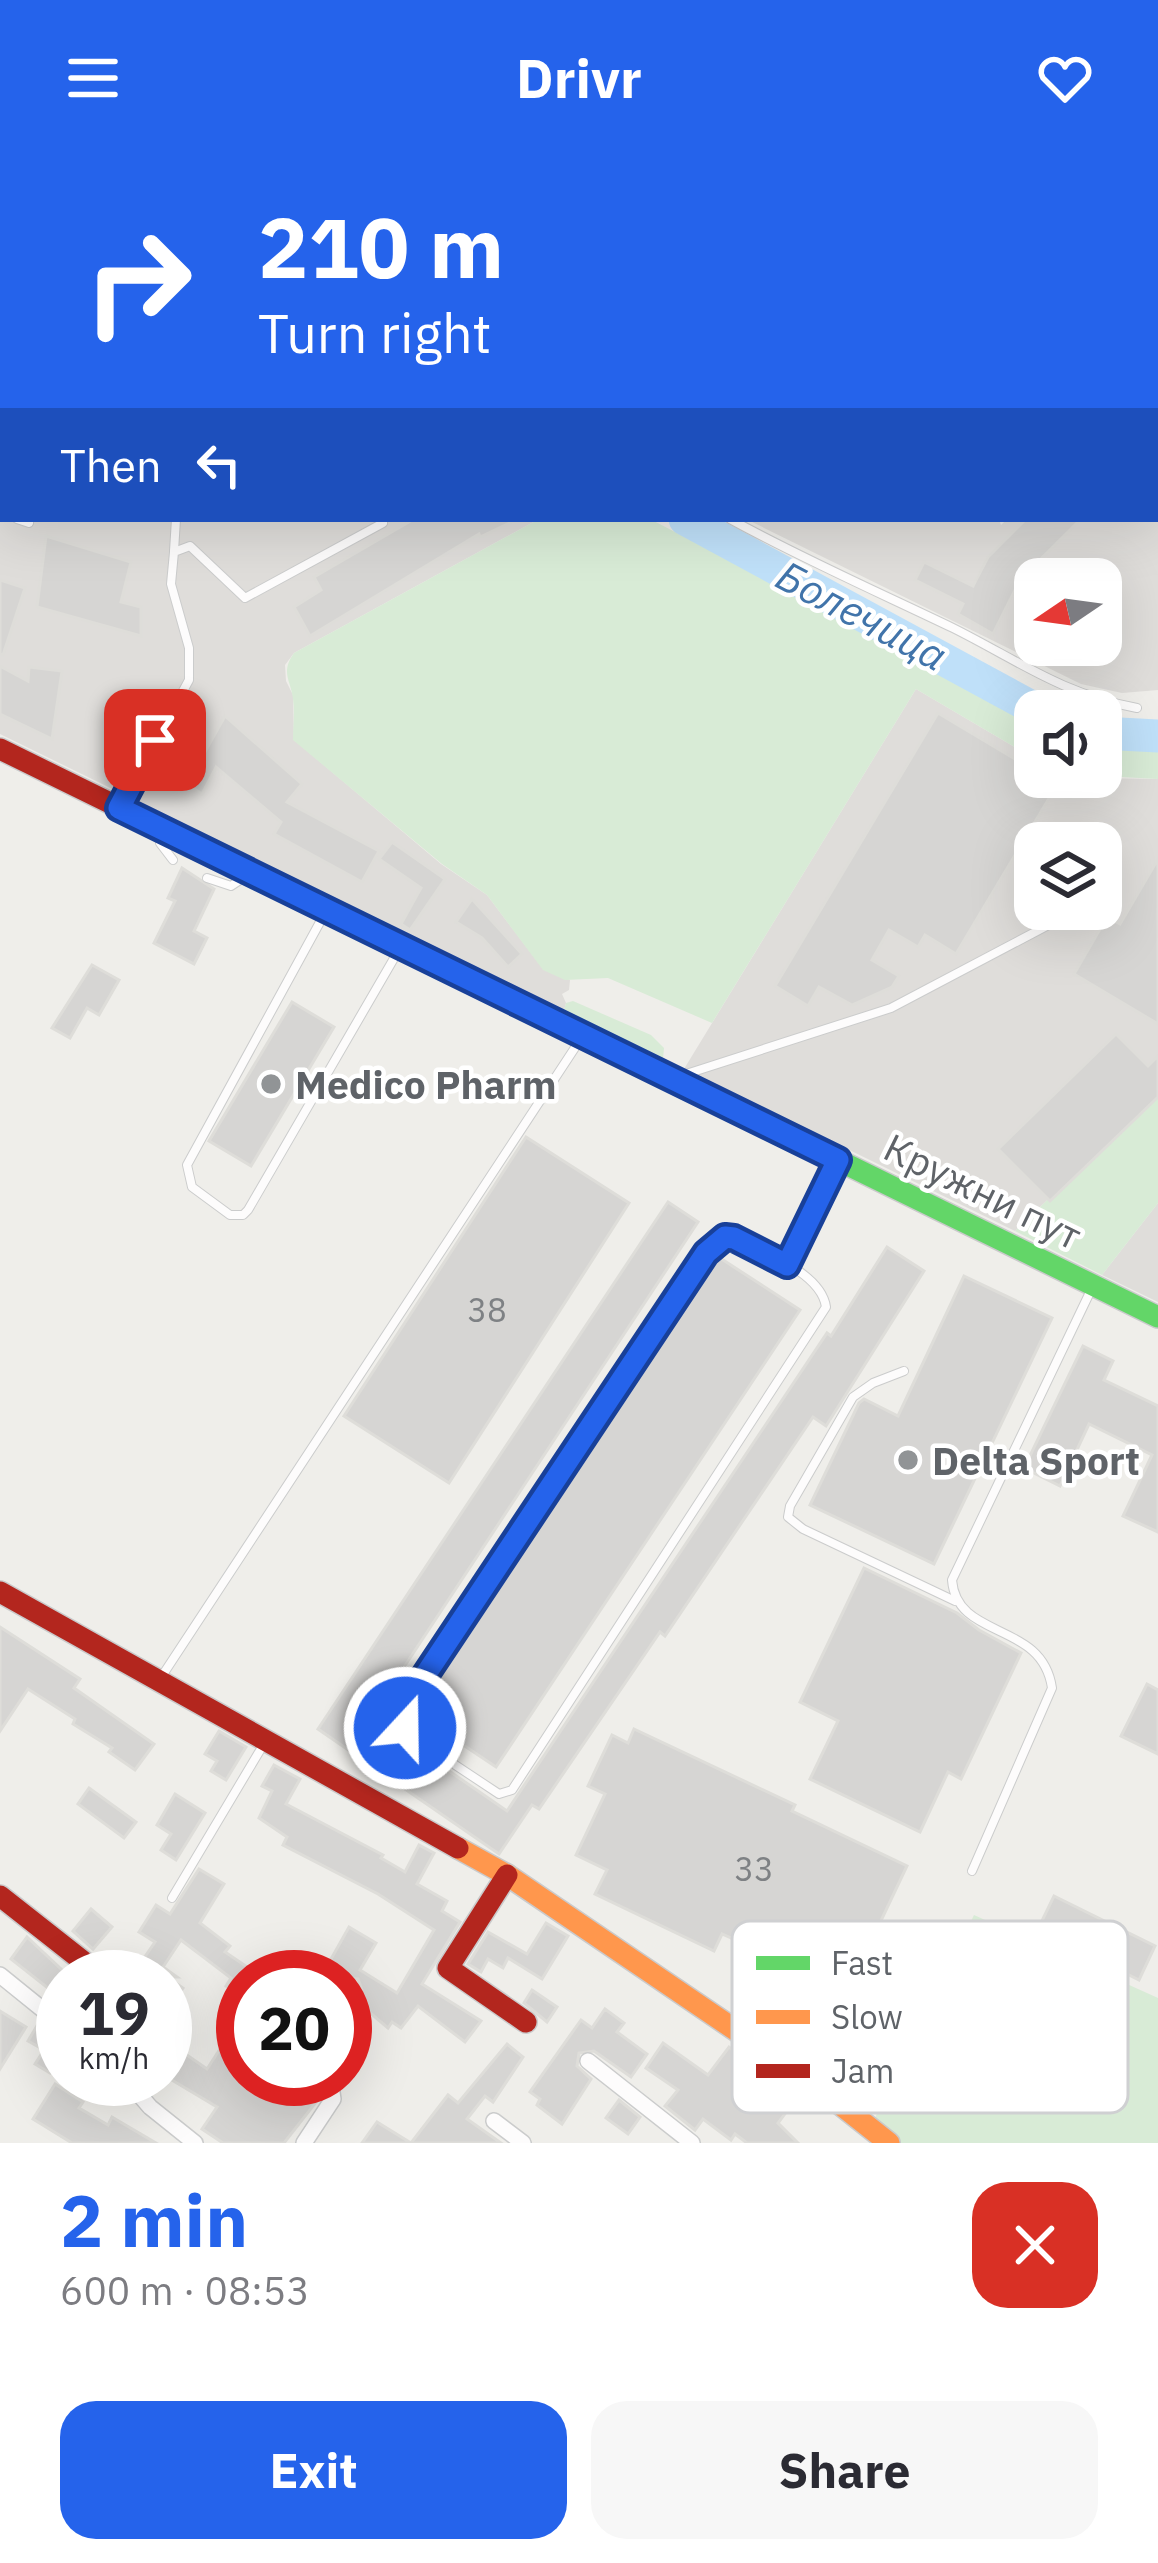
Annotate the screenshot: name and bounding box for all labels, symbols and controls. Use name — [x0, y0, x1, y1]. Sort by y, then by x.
text: Drivr — [516, 43, 642, 113]
icon: menu — [60, 45, 126, 111]
icon: heart — [1032, 45, 1098, 111]
text: 210 m — [258, 192, 504, 301]
icon: right — [60, 204, 216, 360]
text: Turn right — [258, 298, 492, 368]
icon: left — [186, 432, 252, 498]
text: Then — [60, 436, 162, 494]
water label: Болечица — [767, 547, 957, 683]
north arrow — [1014, 558, 1122, 666]
map controls — [1014, 558, 1122, 930]
pin — [104, 689, 206, 791]
button: sound — [1014, 690, 1122, 798]
icon: arrive — [122, 707, 188, 773]
button: layers — [1014, 822, 1122, 930]
place label: Medico Pharm — [295, 1059, 557, 1110]
marker: Medico Pharm — [258, 1071, 284, 1097]
street label: Кружни пут — [876, 1121, 1090, 1261]
house number: 38 — [467, 1288, 507, 1331]
place label: Delta Sport — [932, 1435, 1140, 1486]
marker: Delta Sport — [895, 1447, 921, 1473]
position arrow — [342, 1665, 468, 1791]
house number: 33 — [734, 1847, 774, 1890]
legend — [732, 1921, 1128, 2113]
text: Fast — [831, 1941, 893, 1984]
speed limit sign: 20 — [216, 1950, 372, 2106]
text: 19 — [78, 1973, 150, 2052]
text: Slow — [831, 1995, 903, 2038]
text: km/h — [79, 2038, 149, 2077]
text: Jam — [831, 2049, 894, 2092]
text: 2 min — [60, 2173, 248, 2267]
button: close — [972, 2182, 1098, 2308]
text: 600 m · 08:53 — [60, 2265, 310, 2316]
button: Exit — [60, 2401, 567, 2539]
button: Share — [591, 2401, 1098, 2539]

